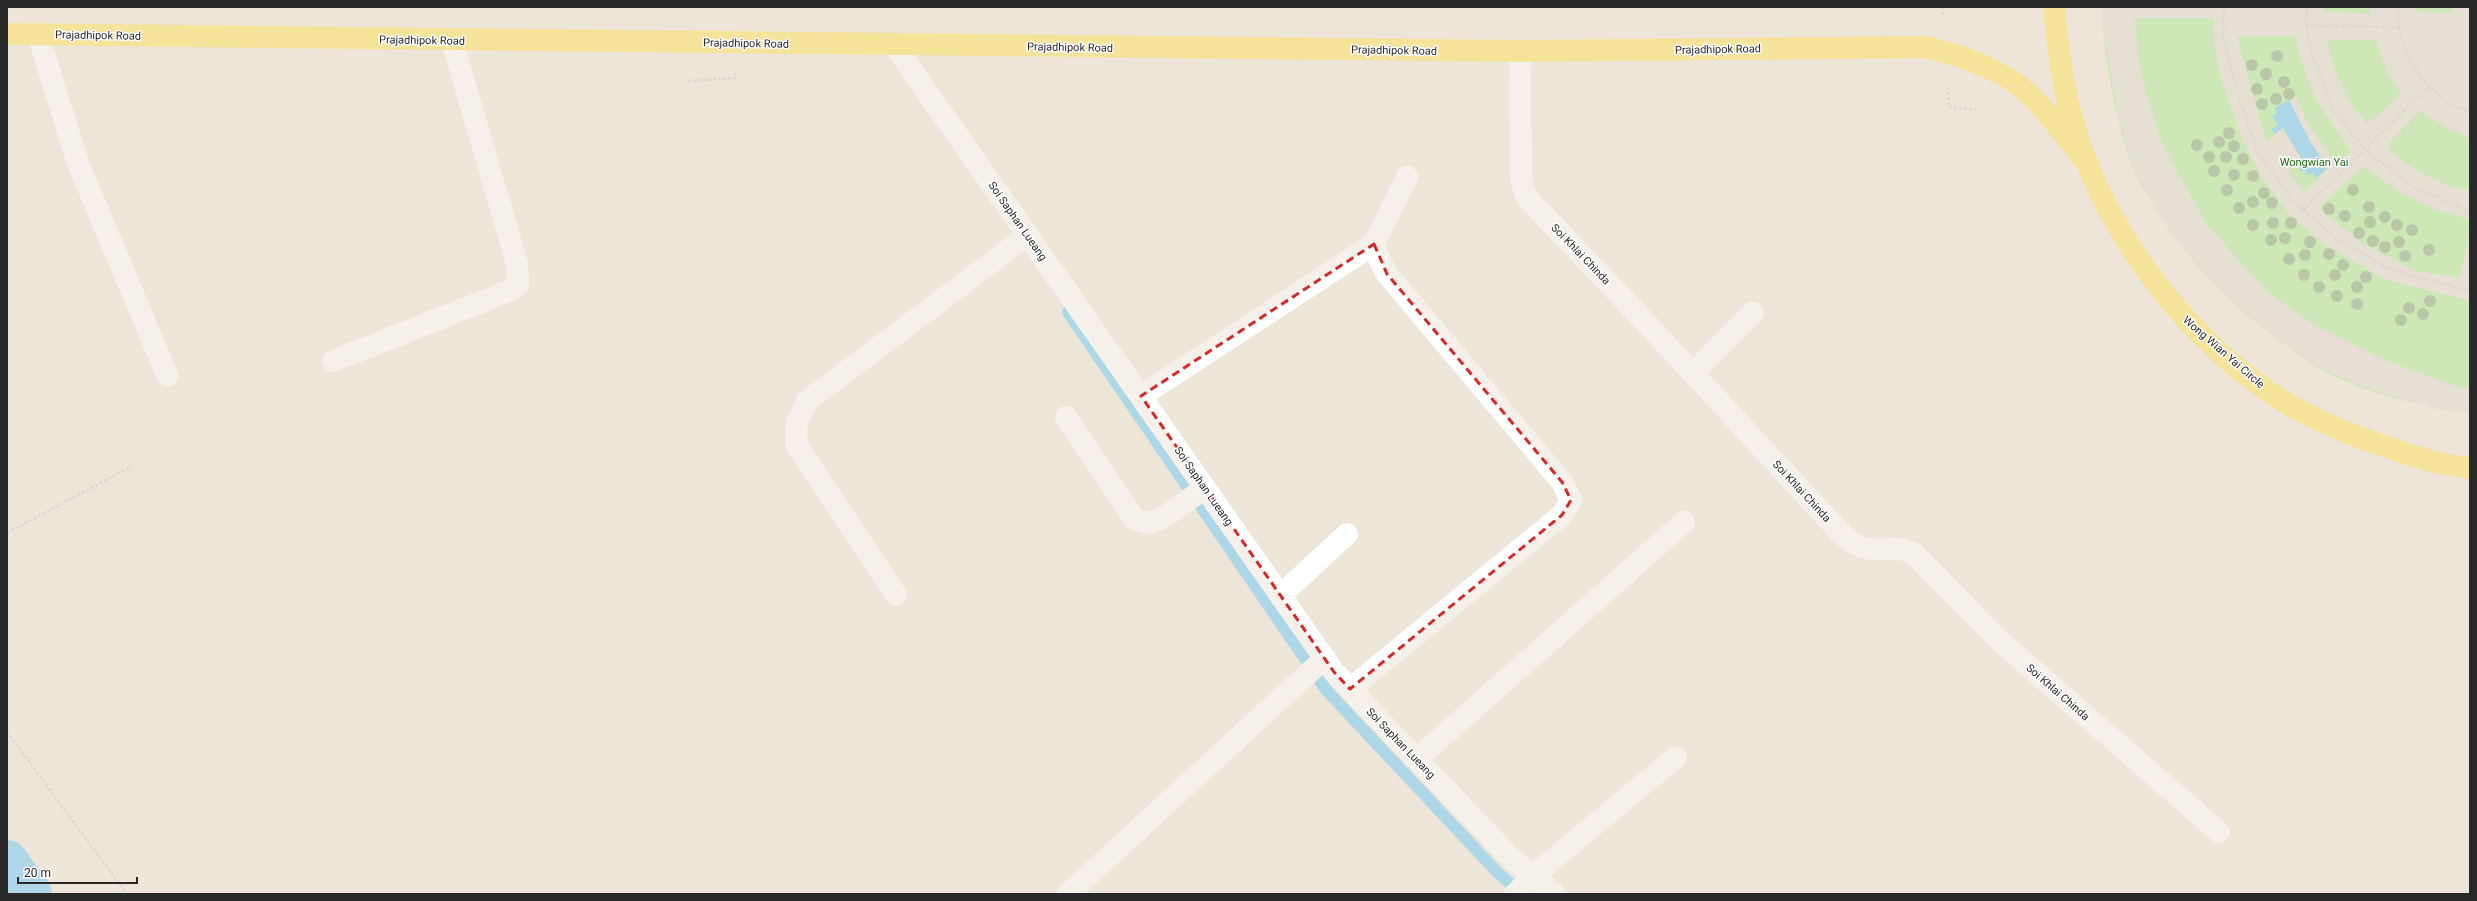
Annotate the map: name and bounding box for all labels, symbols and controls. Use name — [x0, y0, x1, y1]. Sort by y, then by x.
street label: Prajadhipok Road — [55, 28, 141, 43]
street label: Prajadhipok Road — [379, 33, 465, 48]
street label: Prajadhipok Road — [703, 36, 789, 51]
street label: Prajadhipok Road — [1027, 40, 1113, 55]
street label: Prajadhipok Road — [1675, 42, 1761, 57]
street label: Prajadhipok Road — [1351, 43, 1437, 58]
park label: Wongwian Yai — [2280, 156, 2348, 169]
street label: Soi Saphan Lueang — [985, 179, 1050, 263]
street label: Soi Khlai Chinda — [1548, 221, 1613, 287]
street label: Wong Wian Yai Circle — [2180, 314, 2267, 391]
street label: Soi Saphan Lueang — [1171, 444, 1236, 528]
street label: Soi Khlai Chinda — [1770, 458, 1833, 525]
street label: Soi Khlai Chinda — [2023, 661, 2092, 723]
street label: Soi Saphan Lueang — [1363, 705, 1438, 782]
scale bar — [18, 859, 137, 885]
text: 20 m — [24, 866, 51, 880]

